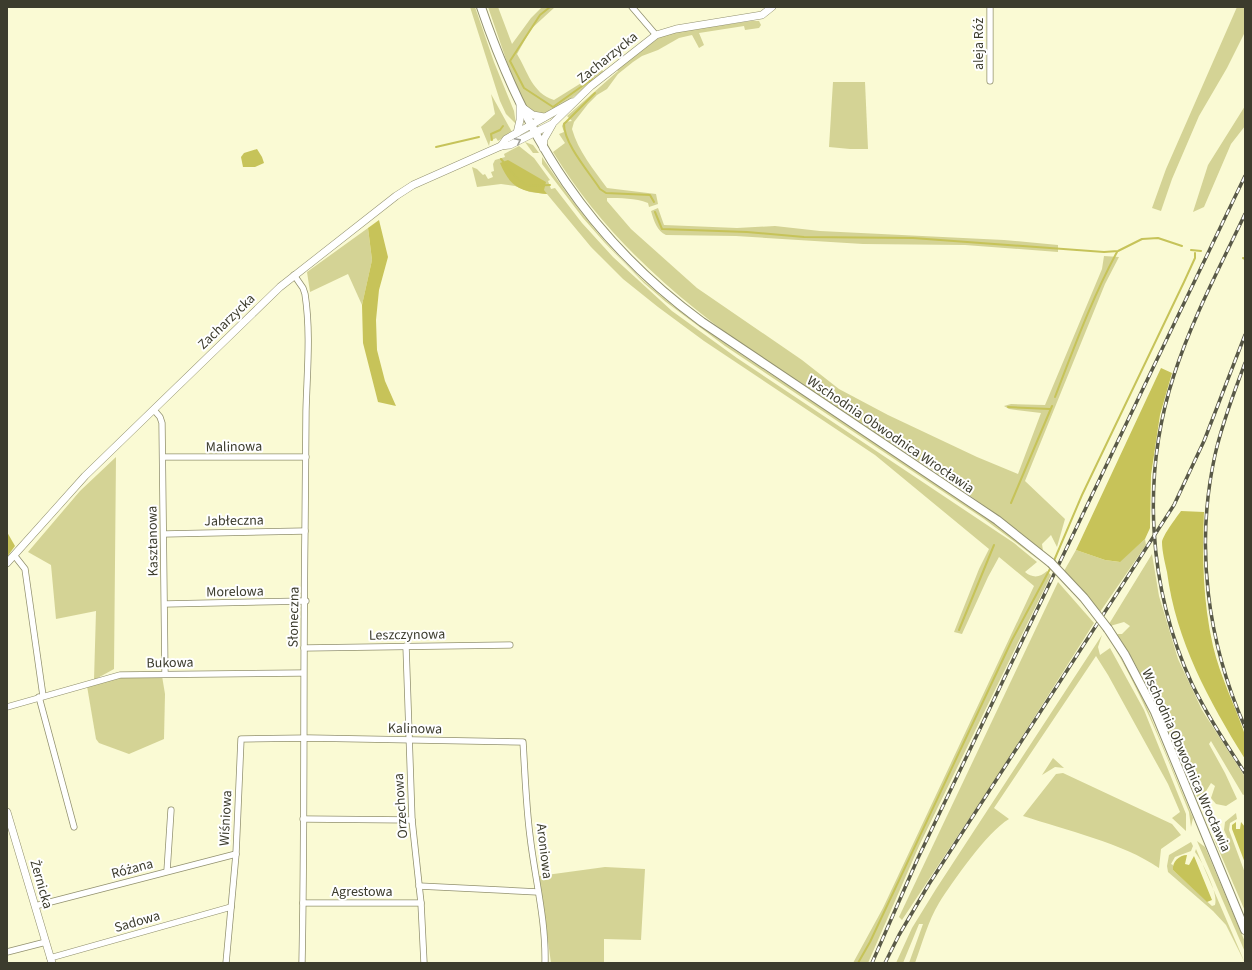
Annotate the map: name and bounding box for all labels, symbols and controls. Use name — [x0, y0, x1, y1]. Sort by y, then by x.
street label: aleja Róż — [969, 18, 989, 70]
street label: Zacharzycka — [573, 27, 642, 88]
one-way arrow — [514, 139, 522, 146]
street label: Zacharzycka — [194, 289, 260, 354]
street label: Wschodnia Obwodnica Wrocławia — [803, 371, 978, 499]
street label: Malinowa — [206, 437, 262, 457]
street label: Kasztanowa — [142, 505, 164, 576]
street label: Jabłeczna — [204, 510, 264, 532]
street label: Morelowa — [206, 581, 264, 603]
street label: Słoneczna — [283, 586, 305, 648]
street label: Leszczynowa — [369, 624, 445, 646]
street label: Bukowa — [146, 653, 194, 673]
street label: Wschodnia Obwodnica Wrocławia — [1137, 666, 1236, 855]
street label: Kalinowa — [388, 719, 442, 739]
street label: Orzechowa — [389, 773, 413, 839]
street label: Wiśniowa — [215, 790, 237, 847]
street label: Aroniowa — [531, 822, 557, 880]
street label: Różana — [109, 854, 155, 884]
street label: Żernicka — [24, 857, 58, 911]
street label: Agrestowa — [332, 882, 392, 902]
street label: Sadowa — [112, 906, 163, 938]

